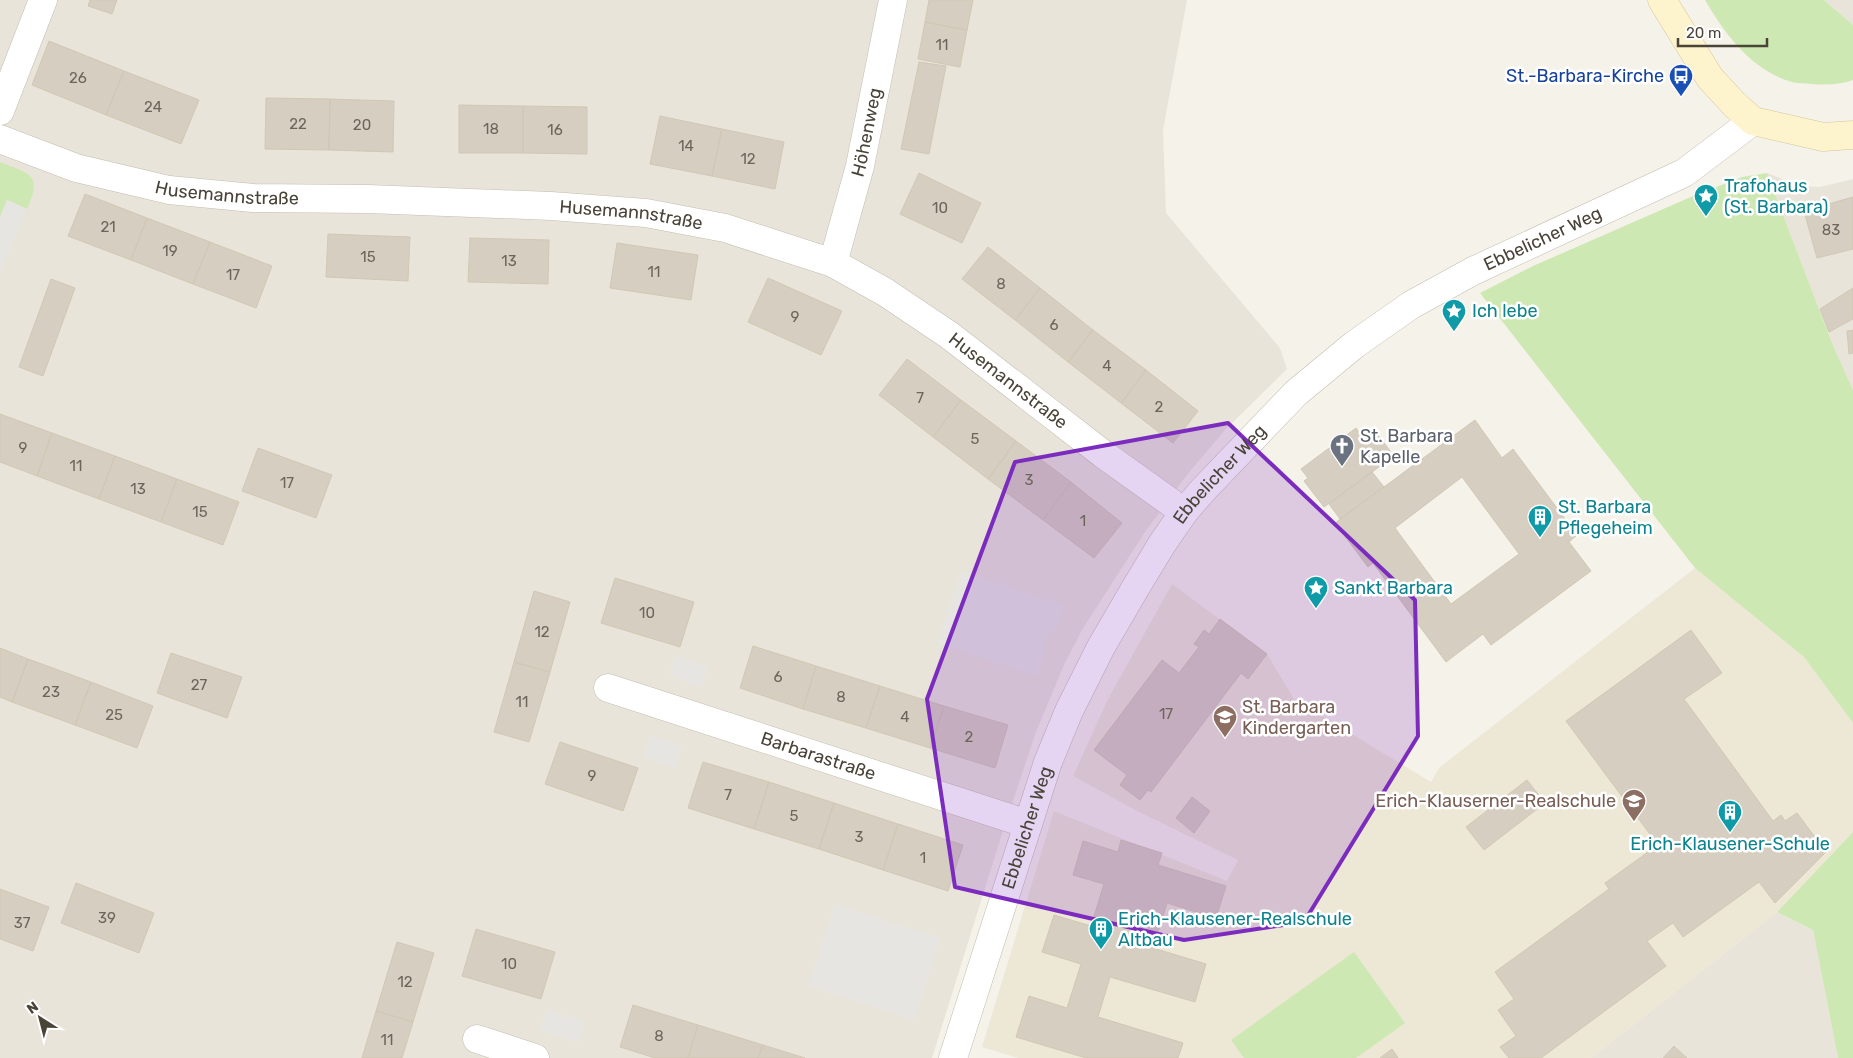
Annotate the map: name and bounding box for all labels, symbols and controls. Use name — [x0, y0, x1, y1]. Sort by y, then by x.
scale bar — [1678, 15, 1767, 47]
text: 20 m — [1686, 24, 1721, 42]
house number: 11 — [936, 36, 948, 54]
bus stop icon: St.-Barbara-Kirche — [1668, 63, 1694, 97]
place label: St.-Barbara-Kirche — [1506, 65, 1664, 87]
house number: 26 — [69, 69, 87, 87]
street label: Höhenweg — [847, 86, 886, 179]
house number: 24 — [144, 98, 162, 116]
house number: 22 — [289, 115, 307, 133]
house number: 20 — [353, 116, 371, 134]
house number: 18 — [483, 120, 499, 138]
house number: 16 — [547, 121, 563, 139]
house number: 14 — [678, 137, 694, 155]
house number: 12 — [740, 150, 756, 168]
place label: Trafohaus (St. Barbara) — [1724, 175, 1828, 218]
street label: Husemannstraße — [153, 176, 299, 209]
place icon: Trafohaus (St. Barbara) — [1693, 183, 1719, 217]
street label: Husemannstraße — [559, 196, 705, 235]
house number: 10 — [932, 199, 948, 217]
street label: Ebbelicher Weg — [1480, 202, 1605, 276]
house number: 21 — [100, 218, 116, 236]
house number: 83 — [1822, 221, 1840, 239]
house number: 19 — [162, 242, 178, 260]
house number: 15 — [360, 248, 376, 266]
house number: 13 — [501, 252, 517, 270]
house number: 11 — [648, 263, 660, 281]
house number: 17 — [226, 266, 240, 284]
house number: 8 — [996, 275, 1006, 293]
place icon: Ich lebe — [1441, 298, 1467, 332]
place label: Ich lebe — [1472, 300, 1537, 322]
house number: 9 — [791, 308, 800, 326]
house number: 6 — [1049, 316, 1059, 334]
street label: Husemannstraße — [944, 328, 1072, 434]
house number: 4 — [1102, 357, 1112, 375]
house number: 7 — [916, 389, 924, 407]
house number: 2 — [1155, 398, 1164, 416]
street label: Ebbelicher Weg — [1168, 420, 1271, 528]
place label: St. Barbara Kapelle — [1360, 425, 1453, 468]
house number: 5 — [971, 430, 980, 448]
church icon: St. Barbara Kapelle — [1329, 433, 1355, 467]
house number: 9 — [19, 439, 28, 457]
house number: 11 — [70, 457, 82, 475]
house number: 3 — [1024, 471, 1034, 489]
house number: 17 — [280, 474, 294, 492]
house number: 13 — [130, 480, 146, 498]
place label: St. Barbara Pflegeheim — [1558, 496, 1653, 539]
house number: 15 — [192, 503, 208, 521]
building icon: St. Barbara Pflegeheim — [1527, 504, 1553, 538]
house number: 1 — [1080, 512, 1086, 530]
place icon: Sankt Barbara — [1303, 575, 1329, 609]
place label: Sankt Barbara — [1334, 577, 1453, 599]
house number: 10 — [639, 604, 655, 622]
house number: 12 — [534, 623, 550, 641]
house number: 6 — [773, 668, 783, 686]
house number: 27 — [191, 676, 208, 694]
house number: 23 — [42, 683, 60, 701]
house number: 8 — [836, 688, 846, 706]
house number: 11 — [516, 693, 528, 711]
place label: St. Barbara Kindergarten — [1242, 696, 1351, 739]
school or university icon: St. Barbara Kindergarten — [1212, 704, 1238, 738]
house number: 17 — [1159, 705, 1173, 723]
house number: 25 — [105, 706, 123, 724]
house number: 4 — [900, 708, 910, 726]
street label: Barbarastraße — [758, 727, 879, 785]
house number: 2 — [965, 728, 974, 746]
street label: Ebbelicher Weg — [997, 763, 1057, 892]
house number: 9 — [588, 767, 597, 785]
house number: 7 — [724, 786, 732, 804]
school or university icon: Erich-Klauserner-Realschule — [1621, 788, 1647, 822]
place label: Erich-Klauserner-Realschule — [1375, 790, 1616, 812]
building icon: Erich-Klausener-Schule — [1717, 799, 1743, 833]
house number: 5 — [790, 807, 799, 825]
house number: 3 — [854, 828, 864, 846]
place label: Erich-Klausener-Schule — [1630, 833, 1830, 855]
house number: 1 — [920, 849, 926, 867]
place label: Erich-Klausener-Realschule Altbau — [1118, 908, 1352, 951]
house number: 39 — [98, 909, 116, 927]
house number: 37 — [14, 914, 31, 932]
building icon: Erich-Klausener-Realschule Altbau — [1088, 916, 1114, 950]
house number: 10 — [501, 955, 517, 973]
house number: 12 — [397, 973, 413, 991]
north arrow — [15, 993, 65, 1043]
text: N — [24, 998, 42, 1018]
house number: 8 — [654, 1027, 664, 1045]
house number: 11 — [381, 1031, 393, 1049]

